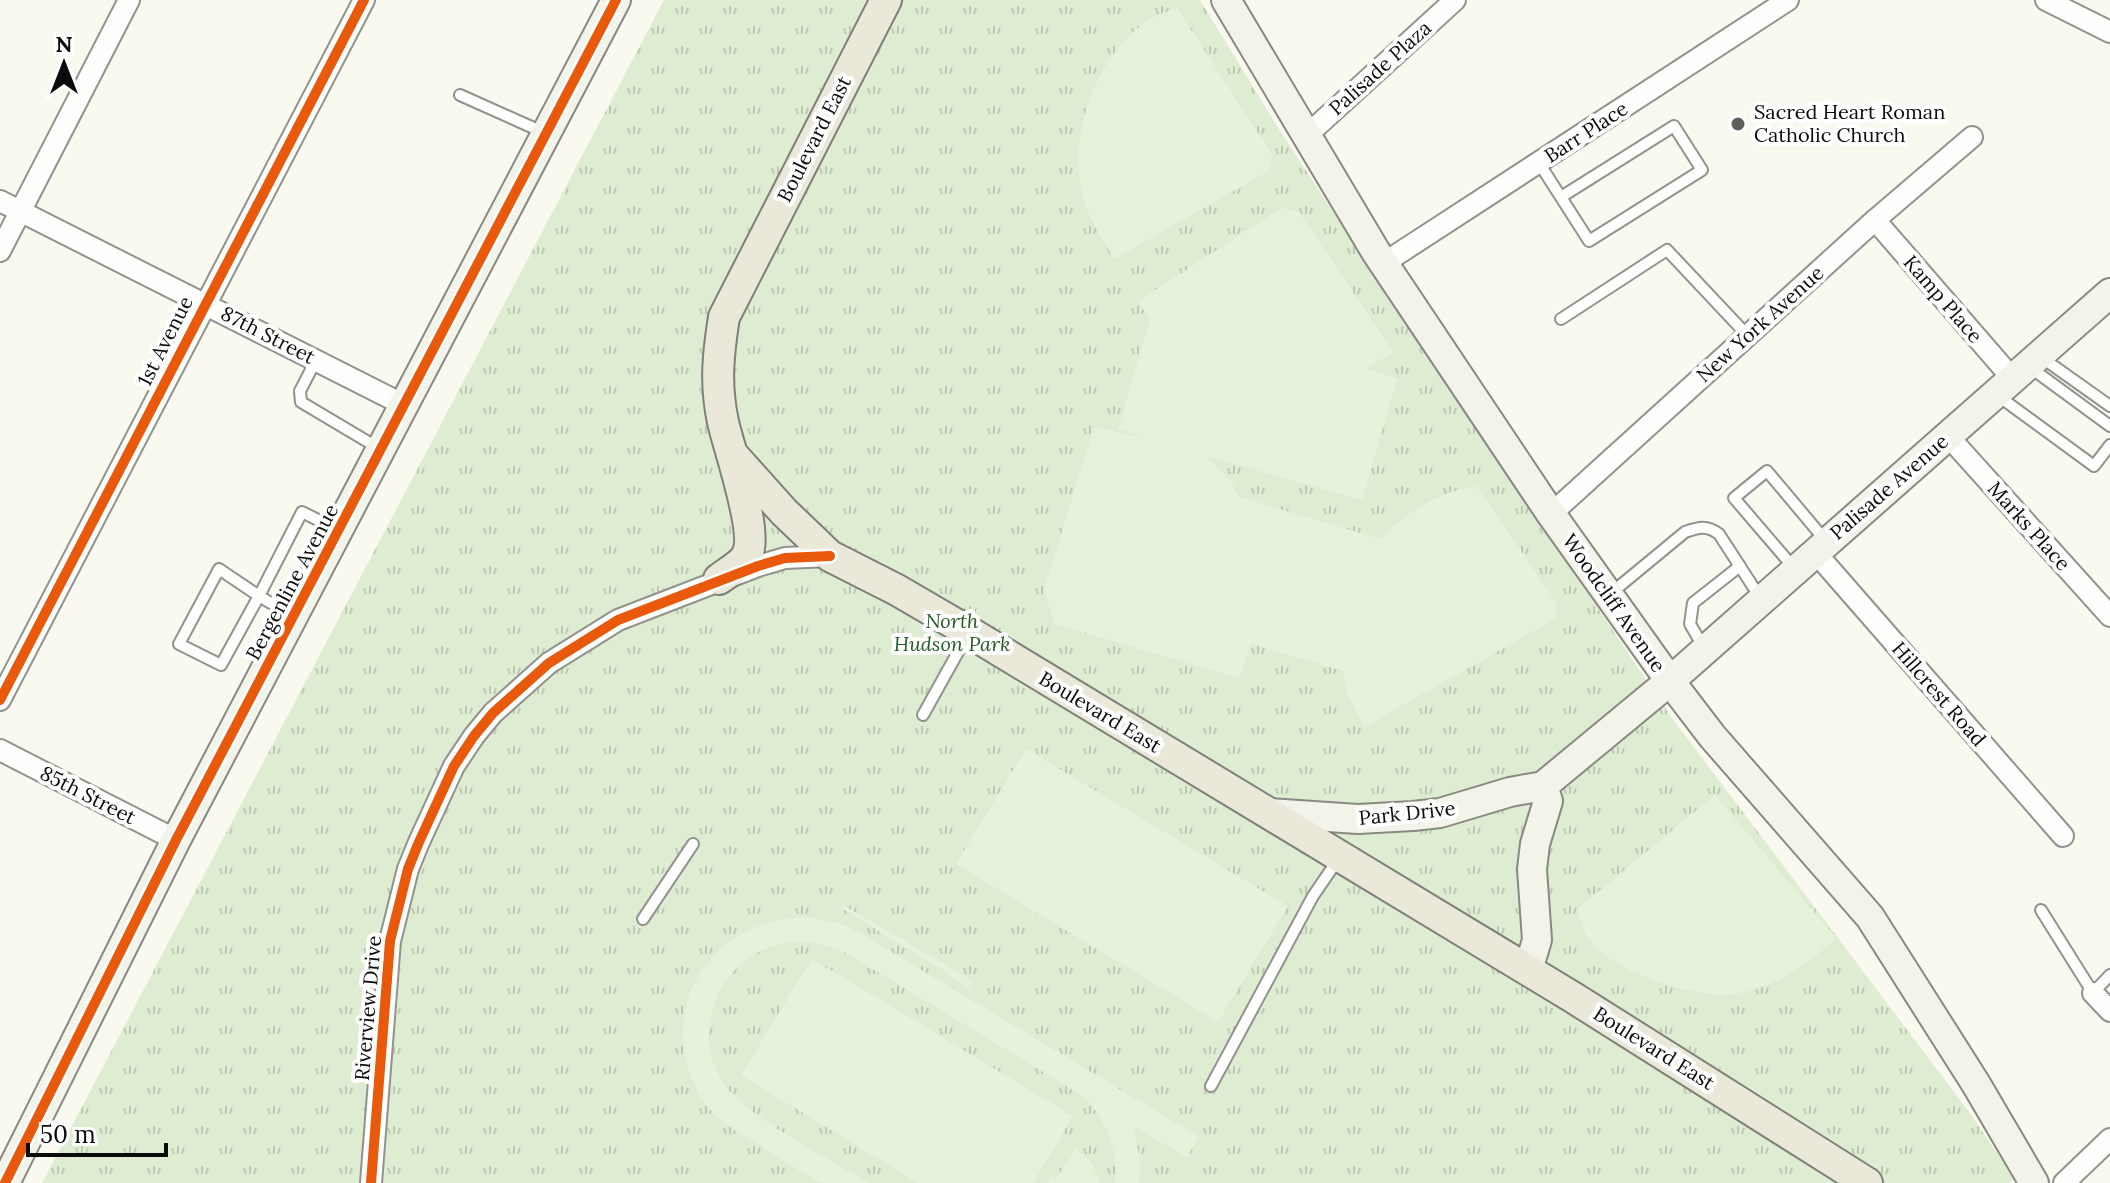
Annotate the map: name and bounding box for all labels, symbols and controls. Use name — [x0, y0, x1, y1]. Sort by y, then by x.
street label: Palisade Plaza — [1323, 15, 1436, 120]
north arrow — [24, 24, 104, 104]
text: N — [55, 30, 73, 58]
street label: Boulevard East — [771, 71, 856, 206]
street label: Barr Place — [1539, 95, 1632, 168]
place label: Sacred Heart Roman Catholic Church — [1754, 99, 1945, 147]
marker: Sacred Heart Roman Catholic Church — [1729, 115, 1747, 133]
street label: Kamp Place — [1898, 250, 1988, 348]
street label: New York Avenue — [1691, 260, 1829, 387]
street label: 1st Avenue — [131, 292, 198, 390]
street label: 87th Street — [217, 300, 320, 369]
street label: Palisade Avenue — [1824, 428, 1953, 545]
street label: Marks Place — [1983, 476, 2076, 576]
street label: Bergenline Avenue — [240, 499, 343, 664]
street label: Woodcliff Avenue — [1557, 529, 1671, 677]
park label: North Hudson Park — [894, 608, 1010, 656]
street label: Hillcrest Road — [1887, 636, 1992, 751]
street label: Boulevard East — [1035, 665, 1166, 758]
street label: 85th Street — [36, 760, 140, 829]
street label: Park Drive — [1357, 795, 1457, 830]
street label: Riverview Drive — [349, 934, 386, 1082]
street label: Boulevard East — [1589, 1000, 1720, 1095]
scale bar — [28, 1107, 166, 1157]
text: 50 m — [40, 1119, 96, 1150]

